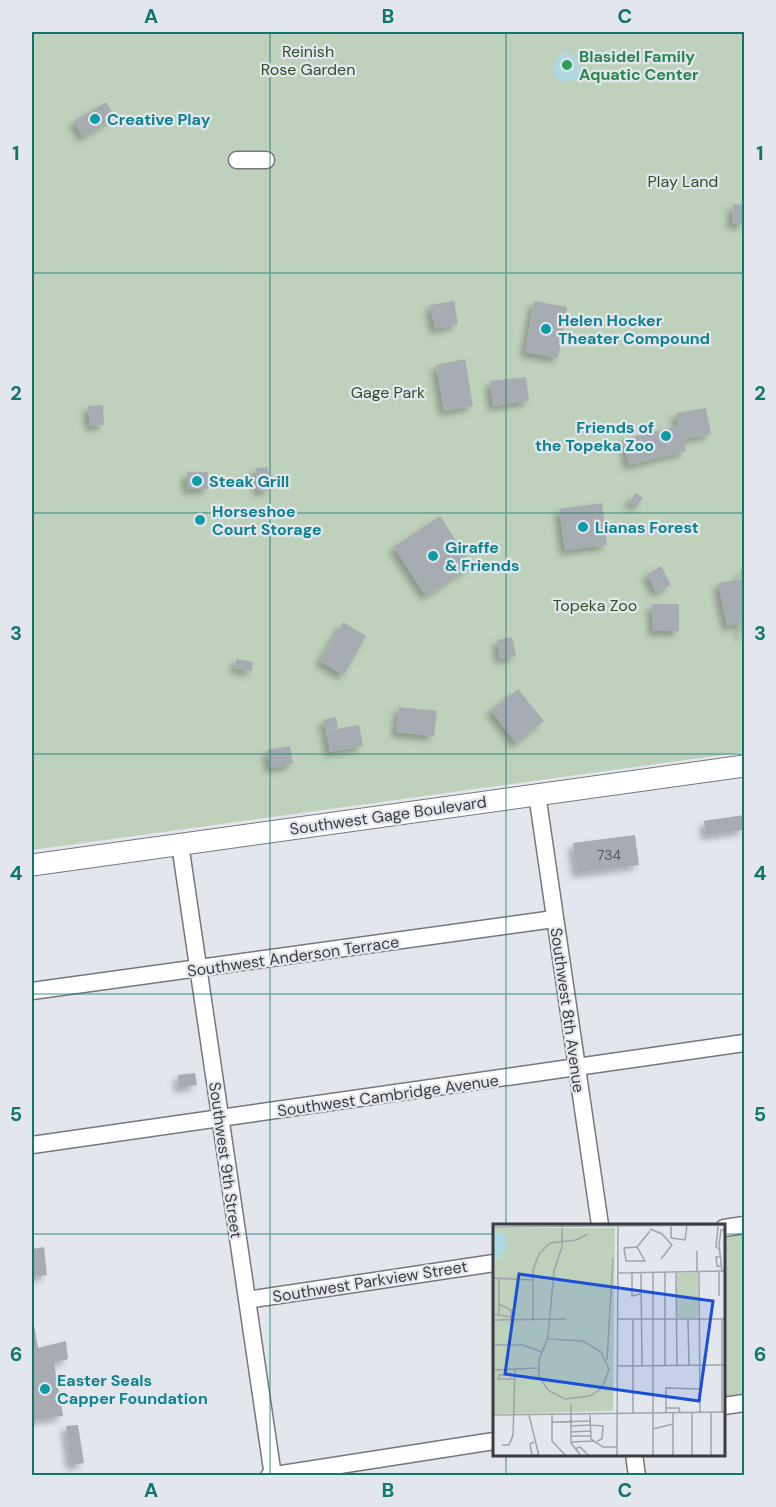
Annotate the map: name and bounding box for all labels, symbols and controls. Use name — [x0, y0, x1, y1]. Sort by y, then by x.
text: A — [144, 3, 158, 29]
text: B — [382, 3, 394, 29]
text: C — [618, 3, 632, 29]
park label: Reinish Rose Garden — [261, 41, 355, 80]
place label: Blasidel Family Aquatic Center — [579, 46, 699, 85]
marker: Blasidel Family Aquatic Center — [560, 58, 574, 72]
place label: Creative Play — [107, 109, 211, 130]
marker: Creative Play — [88, 112, 102, 126]
text: 1 — [12, 140, 20, 166]
text: 1 — [756, 140, 764, 166]
park label: Play Land — [648, 171, 718, 192]
place label: Helen Hocker Theater Compound — [558, 310, 710, 349]
marker: Helen Hocker Theater Compound — [539, 322, 553, 336]
text: 2 — [10, 380, 22, 406]
text: 2 — [754, 380, 766, 406]
park label: Gage Park — [351, 382, 425, 403]
place label: Friends of the Topeka Zoo — [535, 417, 654, 456]
marker: Friends of the Topeka Zoo — [659, 429, 673, 443]
place label: Steak Grill — [209, 471, 289, 492]
marker: Steak Grill — [190, 474, 204, 488]
place label: Horseshoe Court Storage — [212, 501, 322, 540]
marker: Horseshoe Court Storage — [193, 513, 207, 527]
place label: Lianas Forest — [595, 517, 699, 538]
marker: Lianas Forest — [576, 520, 590, 534]
place label: Giraffe & Friends — [445, 537, 520, 576]
marker: Giraffe & Friends — [426, 549, 440, 563]
park label: Topeka Zoo — [553, 595, 637, 616]
text: 3 — [10, 620, 22, 646]
text: 3 — [754, 620, 766, 646]
street label: Southwest Gage Boulevard — [288, 791, 488, 840]
house number: 734 — [597, 846, 621, 864]
text: 4 — [10, 860, 23, 886]
text: 4 — [754, 860, 767, 886]
street label: Southwest 8th Avenue — [546, 926, 589, 1094]
street label: Southwest Anderson Terrace — [186, 931, 400, 982]
street label: Southwest Cambridge Avenue — [276, 1070, 500, 1121]
street label: Southwest 9th Street — [204, 1081, 247, 1240]
text: 5 — [10, 1101, 22, 1127]
text: 5 — [754, 1101, 766, 1127]
inset map — [493, 1224, 725, 1456]
street label: Southwest Parkview Street — [271, 1256, 469, 1307]
text: 6 — [10, 1341, 22, 1367]
text: 6 — [754, 1341, 766, 1367]
place label: Easter Seals Capper Foundation — [57, 1370, 208, 1409]
marker: Easter Seals Capper Foundation — [38, 1382, 52, 1396]
text: A — [144, 1477, 158, 1503]
text: B — [382, 1477, 394, 1503]
text: C — [618, 1477, 632, 1503]

